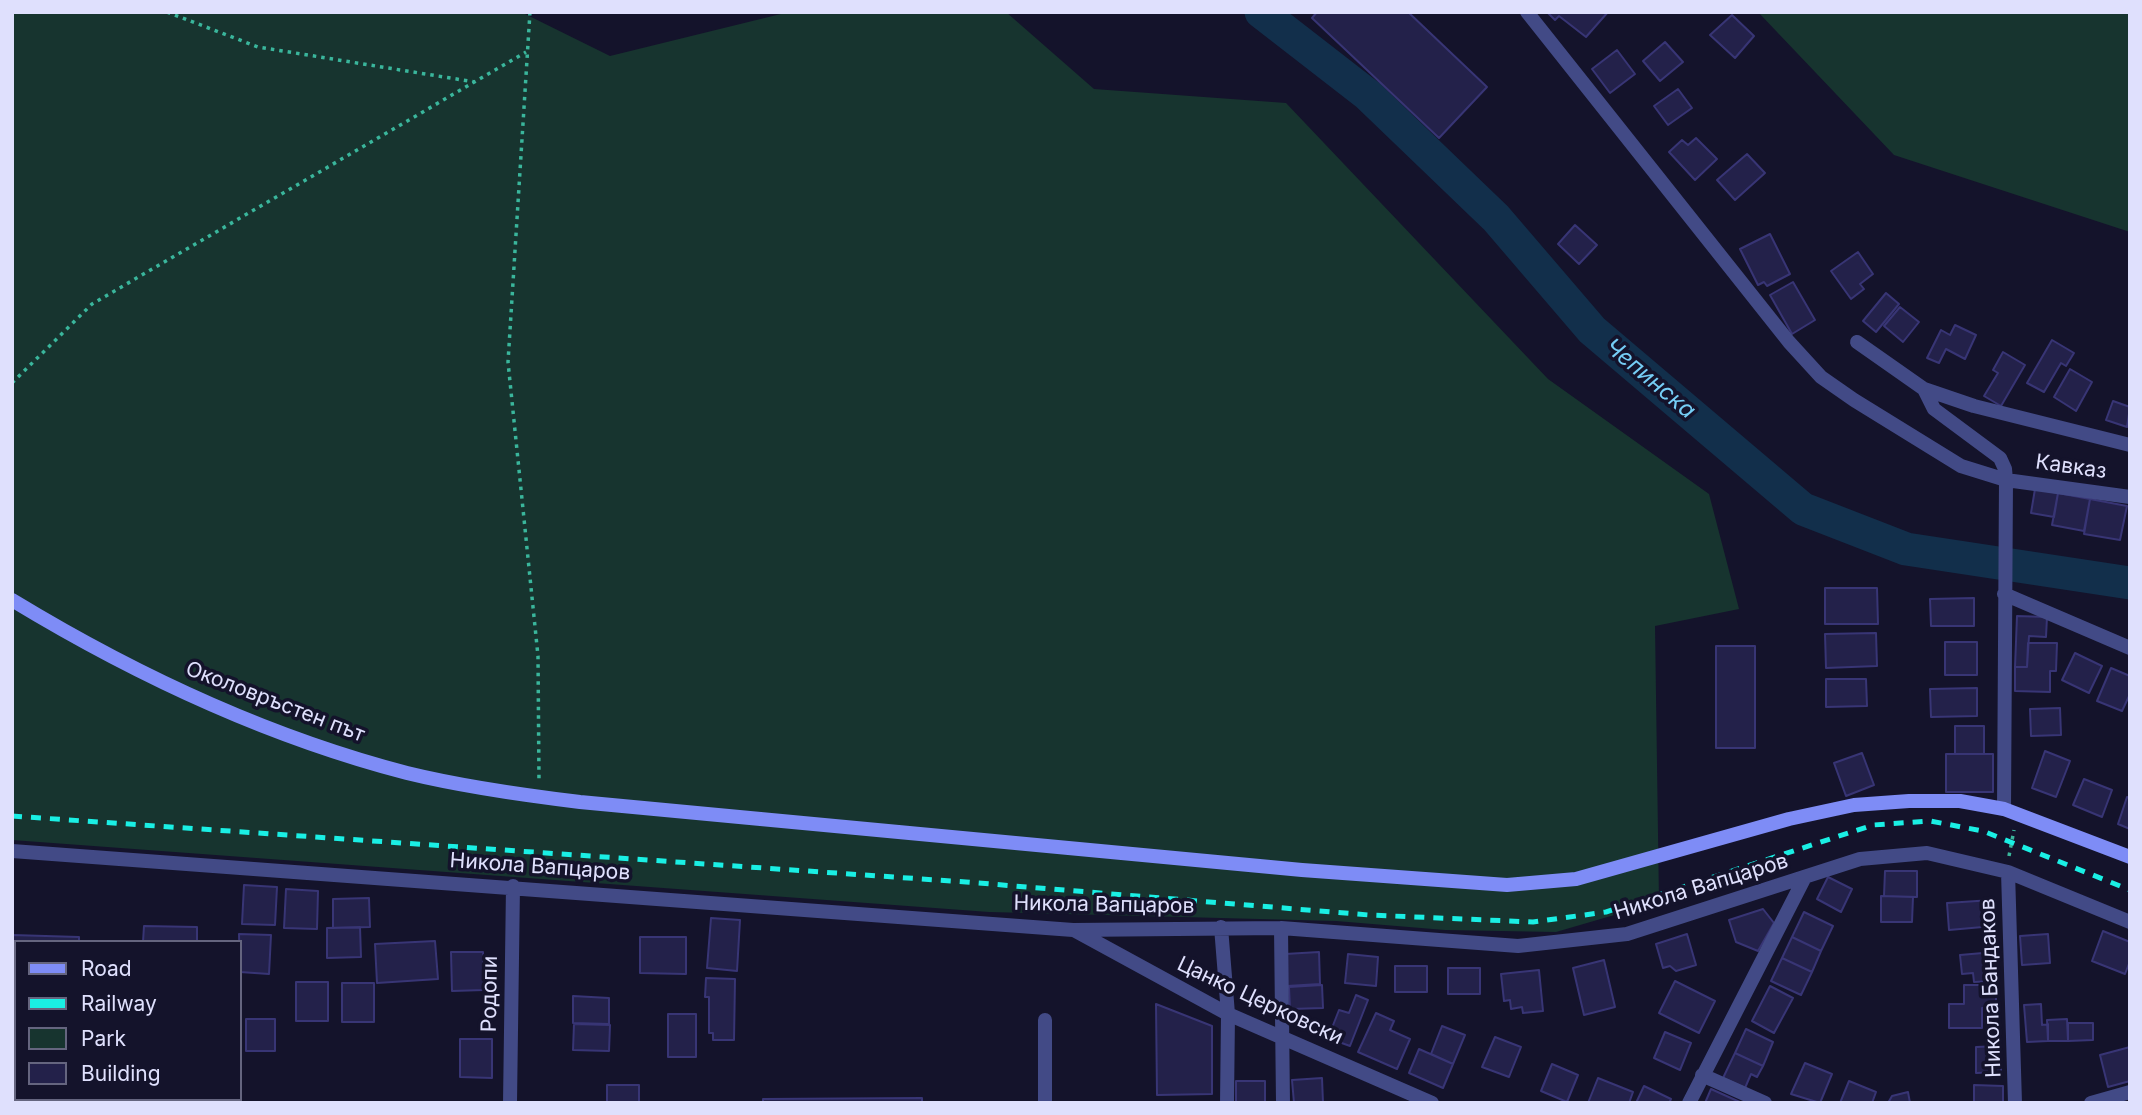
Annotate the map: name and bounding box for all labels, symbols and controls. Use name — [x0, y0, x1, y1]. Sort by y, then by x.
water label: Чепинска — [1599, 333, 1701, 425]
street label: Кавказ — [2034, 450, 2108, 484]
street label: Околовръстен път — [182, 656, 368, 748]
street label: Никола Вапцаров — [449, 848, 631, 886]
street label: Никола Вапцаров — [1611, 849, 1791, 925]
street label: Никола Вапцаров — [1013, 891, 1195, 919]
street label: Никола Бандаков — [1975, 898, 2007, 1078]
legend — [14, 940, 242, 1101]
street label: Цанко Церковски — [1173, 952, 1347, 1050]
text: Road — [81, 956, 132, 981]
street label: Родопи — [477, 956, 503, 1032]
text: Railway — [81, 991, 157, 1016]
text: Park — [81, 1026, 126, 1051]
text: Building — [81, 1061, 161, 1086]

